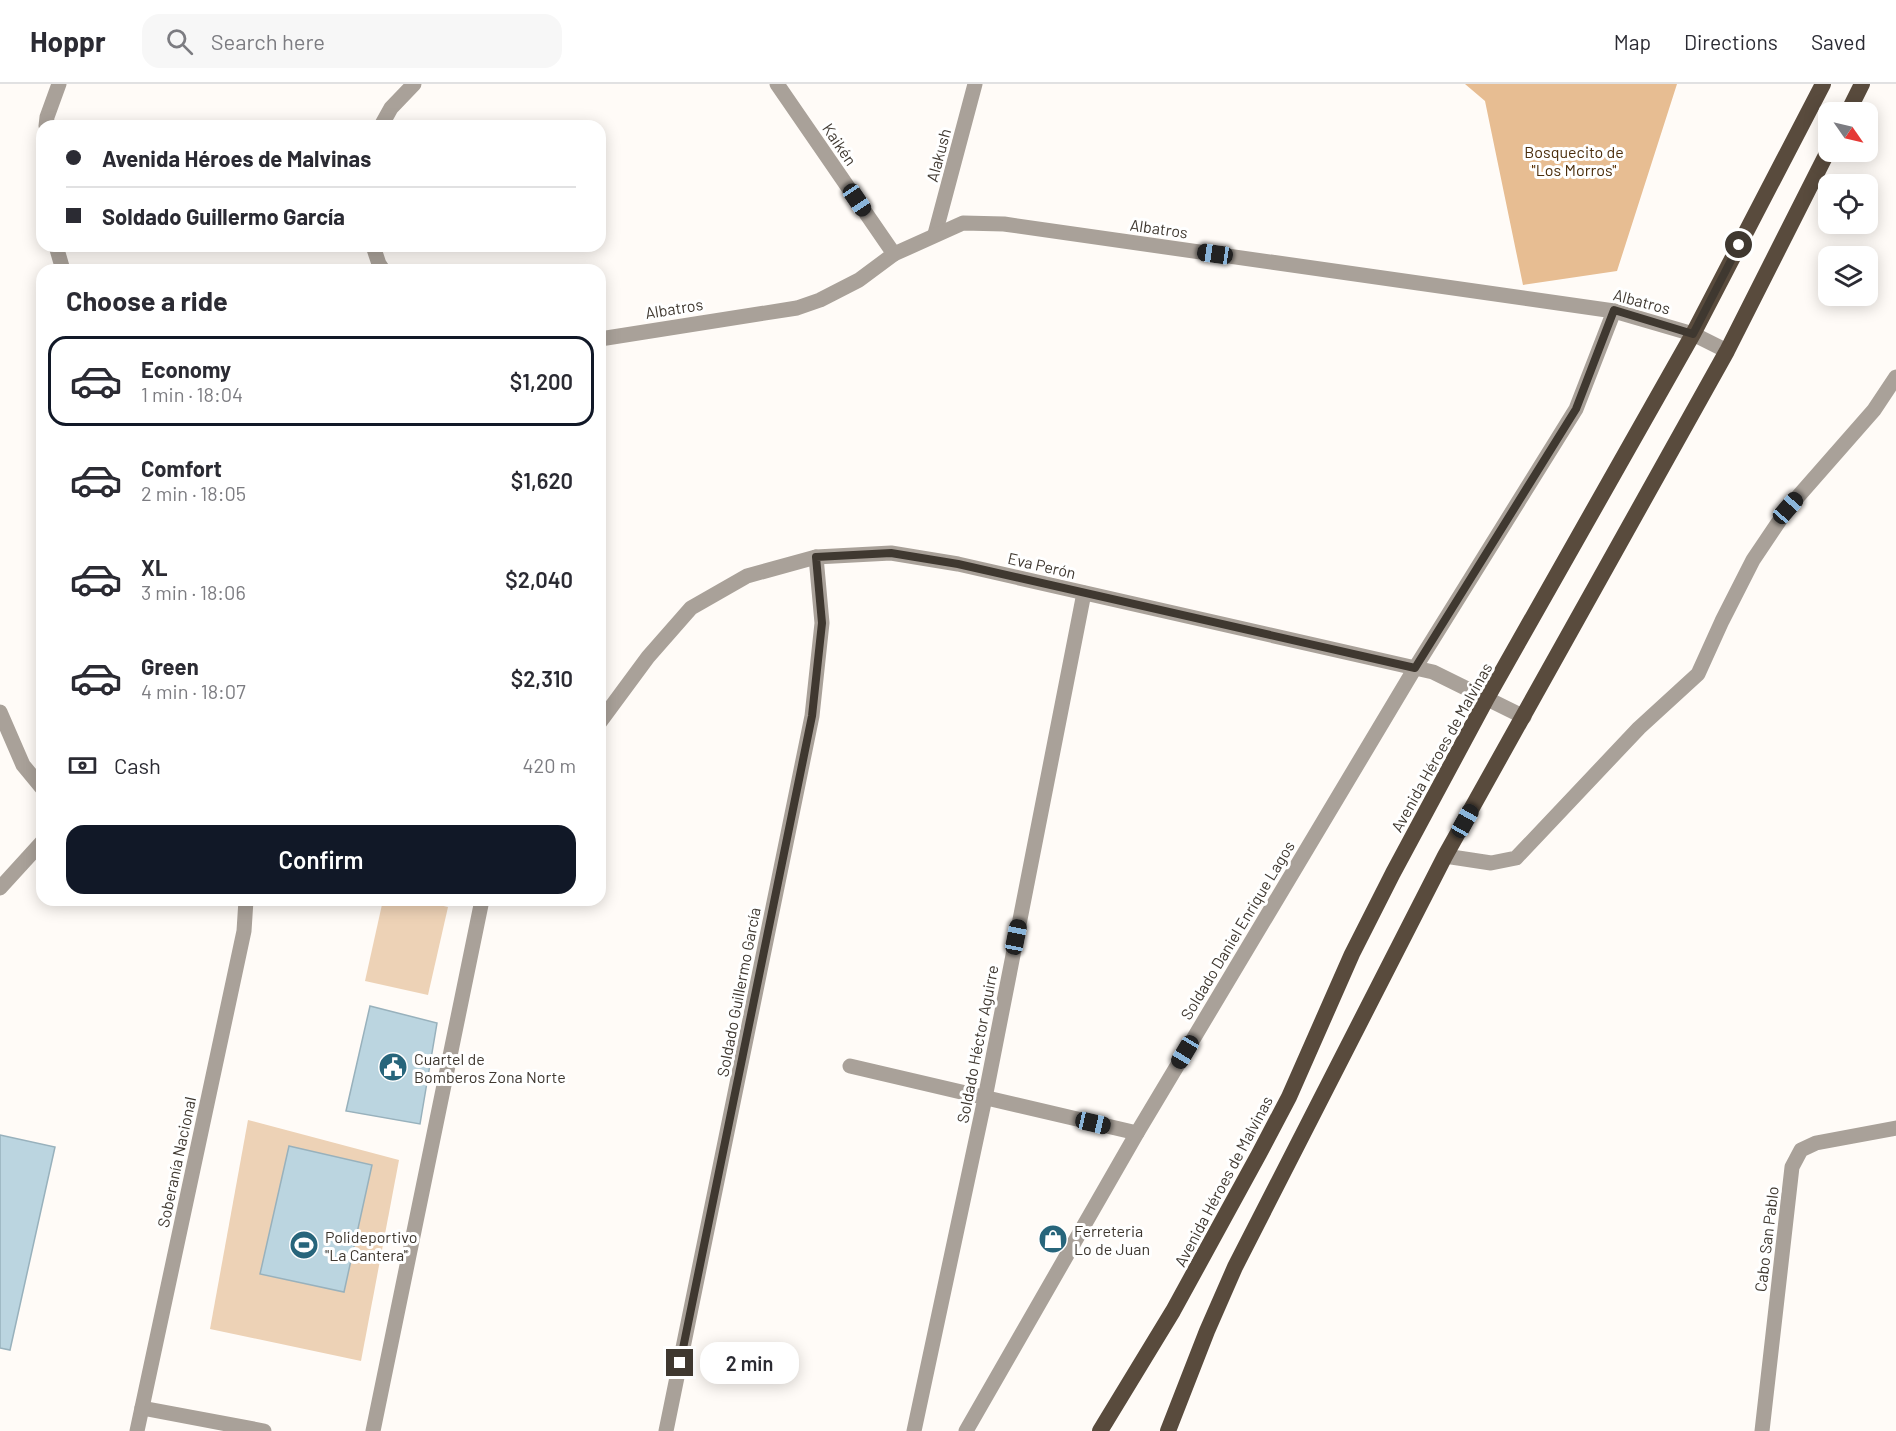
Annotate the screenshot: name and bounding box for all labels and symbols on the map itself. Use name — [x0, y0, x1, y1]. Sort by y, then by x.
north arrow — [1818, 102, 1878, 162]
street label: Kaikén — [819, 119, 861, 169]
street label: Alakush — [922, 126, 954, 184]
park label: Bosquecito de "Los Morros" — [1524, 142, 1624, 179]
car — [839, 180, 875, 220]
street label: Albatros — [1129, 215, 1189, 241]
route start — [1725, 231, 1752, 258]
car — [1196, 243, 1234, 265]
street label: Albatros — [1611, 284, 1673, 318]
street label: Albatros — [644, 294, 704, 322]
car — [1769, 489, 1807, 527]
street label: Eva Perón — [1006, 548, 1078, 582]
street label: Avenida Héroes de Malvinas — [1386, 659, 1496, 835]
car — [1448, 801, 1482, 841]
street label: Soldado Daniel Enrique Lagos — [1176, 837, 1298, 1023]
street label: Soldado Guillermo García — [712, 906, 764, 1078]
car — [1004, 918, 1028, 956]
street label: Soldado Héctor Aguirre — [952, 963, 1002, 1125]
car — [1168, 1032, 1202, 1072]
place label: Cuartel de Bomberos Zona Norte — [414, 1049, 566, 1086]
public building icon: Cuartel de Bomberos Zona Norte — [377, 1051, 409, 1083]
street label: Avenida Héroes de Malvinas — [1170, 1092, 1276, 1270]
street label: Soberanía Nacional — [153, 1095, 199, 1229]
car — [1073, 1110, 1113, 1136]
street label: Cabo San Pablo — [1750, 1185, 1782, 1293]
place label: Ferreteria Lo de Juan — [1074, 1221, 1150, 1258]
shop icon: Ferreteria Lo de Juan — [1037, 1223, 1069, 1255]
place label: Polideportivo "La Cantera" — [325, 1227, 417, 1264]
sports icon: Polideportivo "La Cantera" — [288, 1229, 320, 1261]
callout: 2 min — [701, 1342, 800, 1384]
route end — [666, 1349, 693, 1376]

